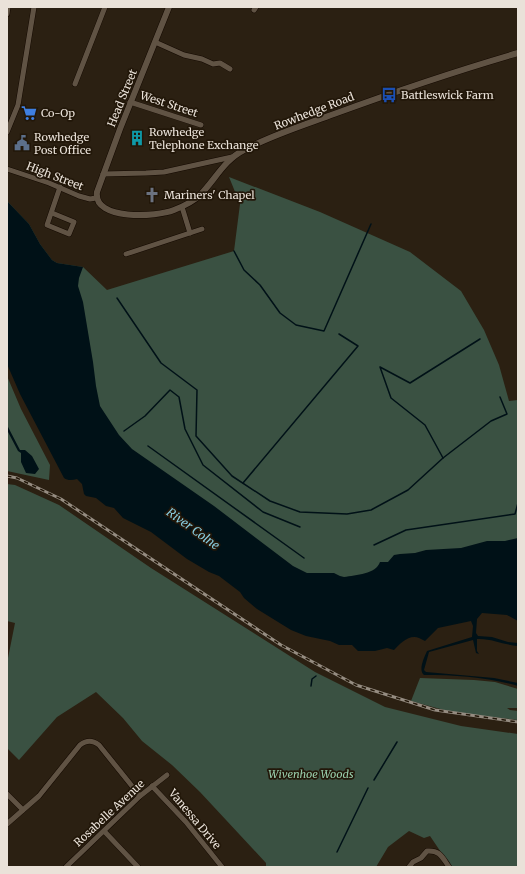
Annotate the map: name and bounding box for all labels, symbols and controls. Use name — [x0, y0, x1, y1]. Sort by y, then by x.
street label: Head Street — [104, 66, 140, 129]
bus stop icon: Battleswick Farm — [380, 86, 398, 104]
street label: West Street — [137, 88, 200, 120]
place label: Battleswick Farm — [401, 88, 494, 102]
street label: Rowhedge Road — [272, 89, 356, 133]
supermarket icon: Co-Op — [20, 104, 38, 122]
place label: Co-Op — [41, 106, 75, 120]
place label: Rowhedge Telephone Exchange — [149, 125, 259, 152]
building icon: Rowhedge Telephone Exchange — [128, 129, 146, 147]
place label: Rowhedge Post Office — [34, 130, 91, 157]
public building icon: Rowhedge Post Office — [13, 134, 31, 152]
street label: High Street — [24, 159, 86, 194]
church icon: Mariners' Chapel — [143, 186, 161, 204]
place label: Mariners' Chapel — [164, 188, 255, 202]
water label: River Colne — [164, 504, 223, 553]
park label: Wivenhoe Woods — [268, 767, 354, 781]
street label: Rosabelle Avenue — [71, 776, 148, 849]
street label: Vanessa Drive — [165, 785, 224, 852]

